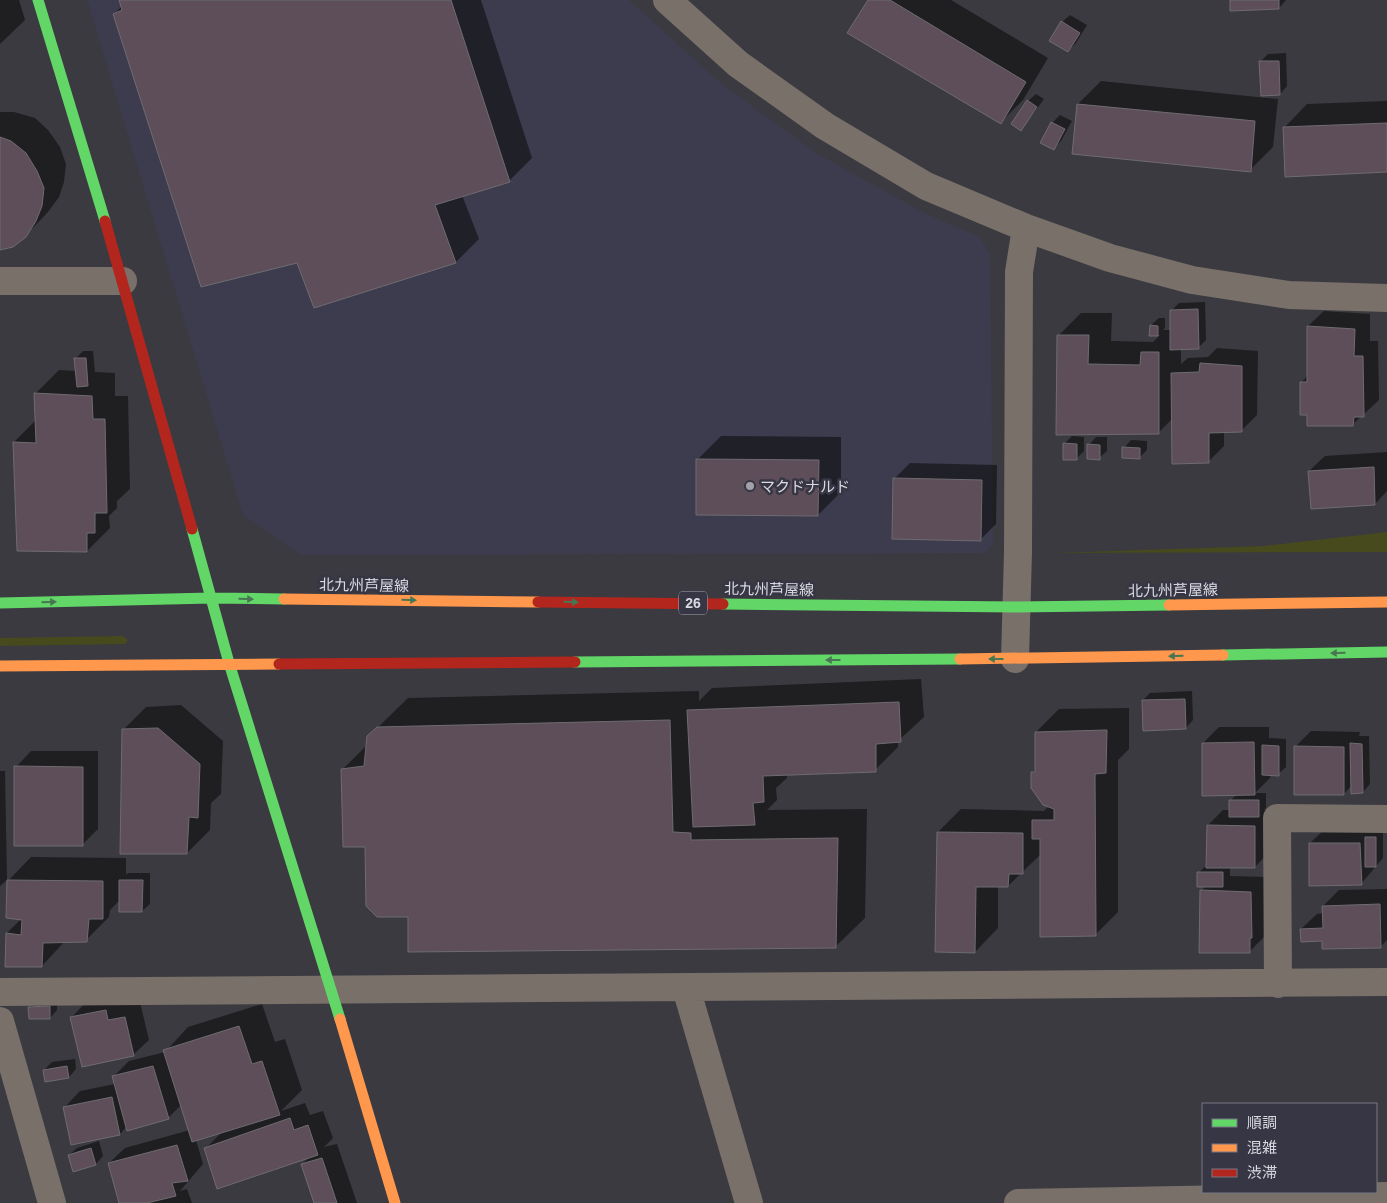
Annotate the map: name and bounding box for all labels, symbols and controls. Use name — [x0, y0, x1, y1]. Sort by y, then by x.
place label: マクドナルド — [760, 478, 850, 495]
marker: マクドナルド — [744, 480, 756, 492]
street label: 北九州芦屋線 — [319, 576, 409, 594]
street label: 北九州芦屋線 — [724, 580, 814, 598]
street label: 北九州芦屋線 — [1128, 581, 1218, 599]
road number: 26 — [679, 592, 707, 614]
one-way arrow — [238, 595, 254, 603]
one-way arrow — [401, 596, 417, 604]
one-way arrow — [41, 598, 57, 606]
one-way arrow — [563, 598, 579, 606]
one-way arrow — [1330, 649, 1346, 657]
one-way arrow — [1168, 652, 1184, 660]
one-way arrow — [988, 655, 1004, 663]
one-way arrow — [825, 656, 841, 664]
legend — [1202, 1103, 1377, 1193]
text: 順調 — [1247, 1114, 1277, 1131]
text: 混雑 — [1247, 1139, 1277, 1156]
text: 渋滞 — [1247, 1164, 1277, 1181]

